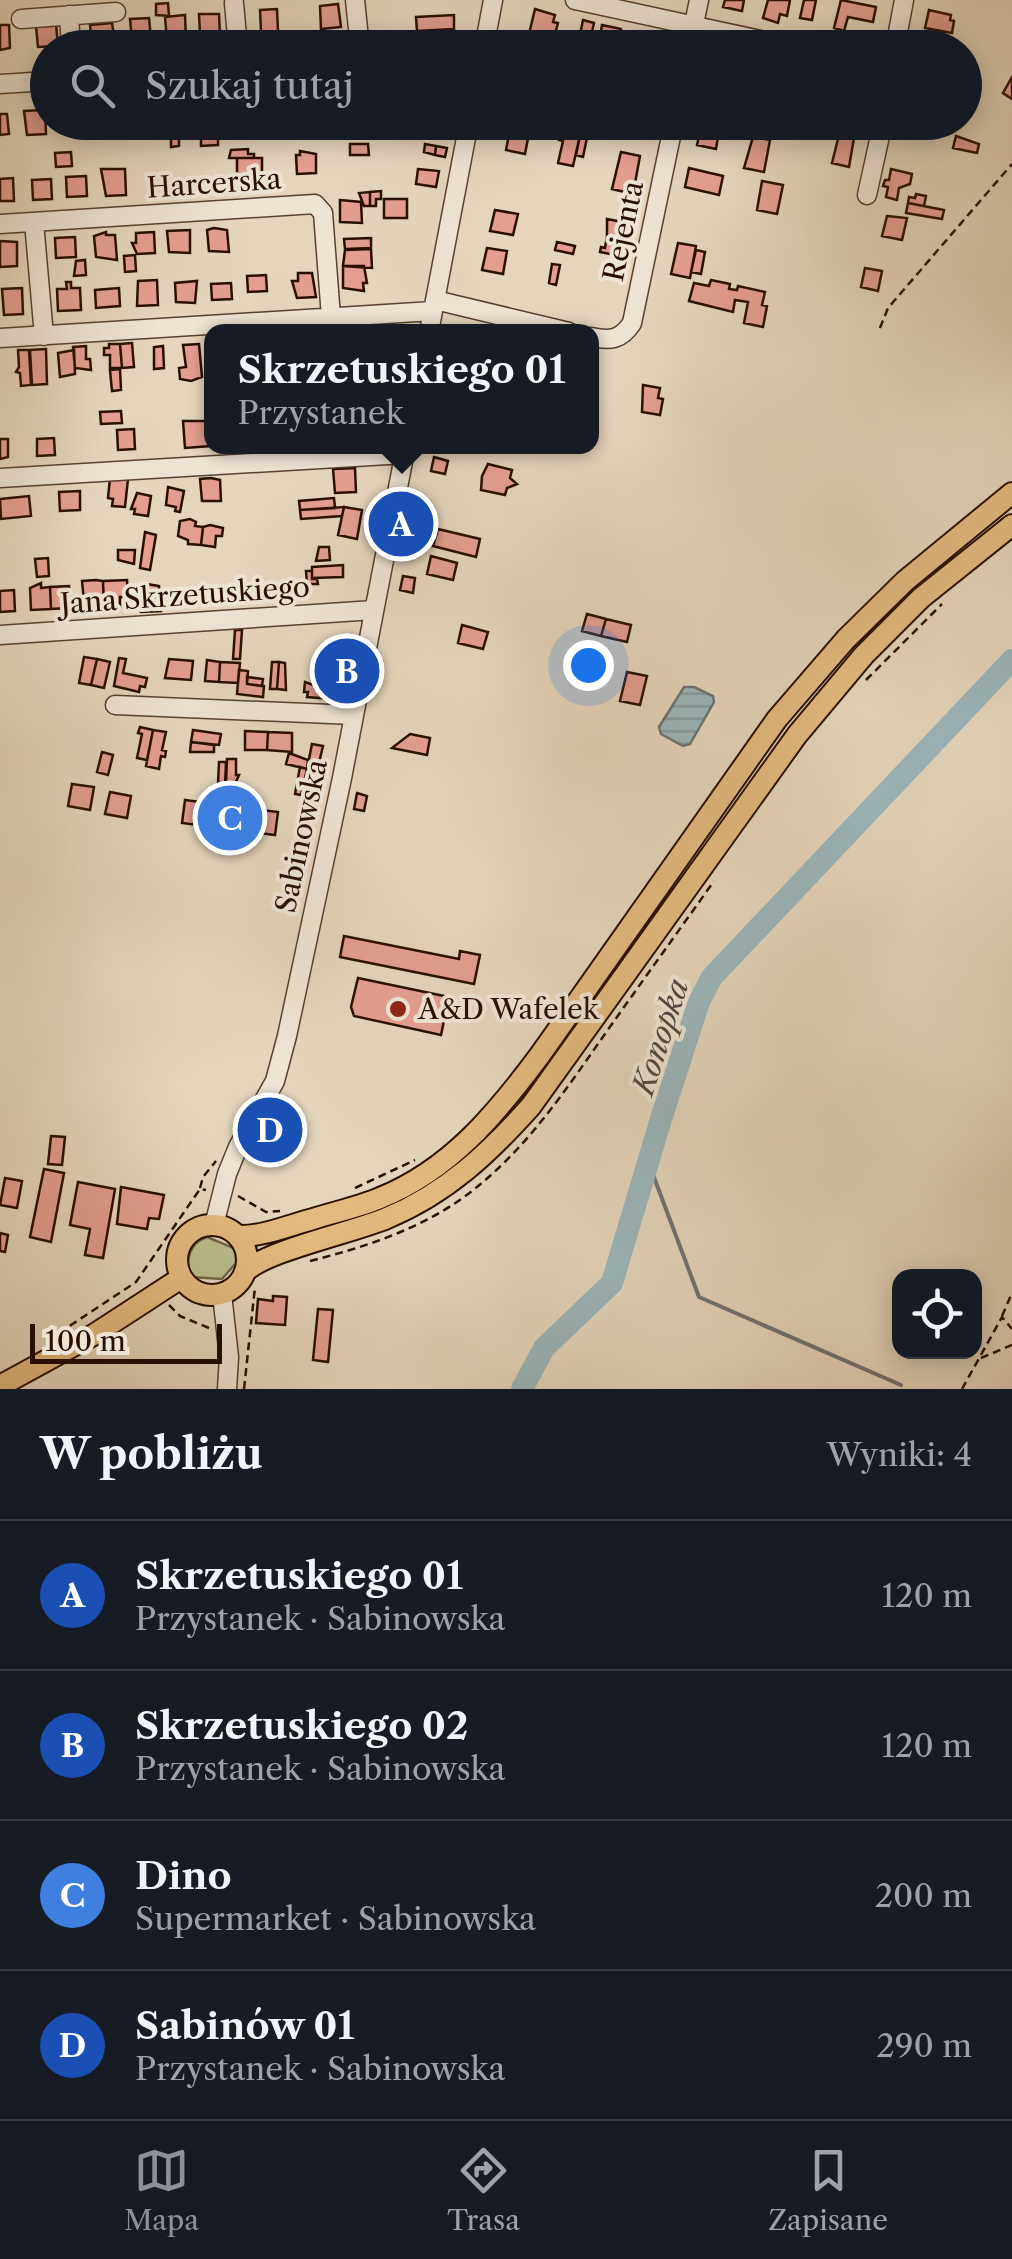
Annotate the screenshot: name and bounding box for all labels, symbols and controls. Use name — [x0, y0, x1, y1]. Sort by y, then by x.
search box — [30, 30, 982, 140]
icon: search — [65, 58, 120, 113]
text: Szukaj tutaj — [145, 62, 354, 109]
street label: Harcerska — [146, 161, 283, 205]
street label: Rejenta — [596, 177, 650, 284]
popup — [204, 324, 599, 454]
text: Skrzetuskiego 01 — [237, 346, 566, 393]
text: Przystanek — [237, 393, 404, 432]
pin: A — [368, 486, 434, 562]
street label: Jana Skrzetuskiego — [55, 569, 311, 621]
pin: B — [314, 634, 380, 708]
your location — [563, 640, 614, 691]
street label: Sabinowska — [268, 756, 334, 916]
pin: C — [198, 780, 262, 856]
water label: Konopka — [624, 974, 697, 1101]
place label: A&D Wafelek — [417, 992, 601, 1026]
marker: A&D Wafelek — [387, 998, 409, 1020]
pin: D — [238, 1092, 302, 1168]
map controls — [892, 1269, 982, 1359]
button: locate — [892, 1269, 982, 1359]
scale bar — [30, 1319, 222, 1364]
text: 100 m — [45, 1324, 126, 1358]
text: W pobliżu — [40, 1428, 263, 1480]
text: Wyniki: 4 — [827, 1435, 972, 1474]
text: Skrzetuskiego 01 — [135, 1552, 463, 1599]
text: A — [60, 1576, 85, 1615]
text: 120 m — [882, 1576, 972, 1615]
text: Przystanek · Sabinowska — [135, 1599, 505, 1638]
text: Skrzetuskiego 02 — [135, 1702, 468, 1749]
text: B — [61, 1726, 84, 1765]
text: 120 m — [882, 1726, 972, 1765]
text: Przystanek · Sabinowska — [135, 1749, 505, 1788]
text: Dino — [135, 1852, 232, 1899]
text: C — [60, 1876, 85, 1915]
text: 200 m — [875, 1876, 972, 1915]
text: Supermarket · Sabinowska — [135, 1899, 536, 1938]
text: Sabinów 01 — [135, 2002, 355, 2049]
text: D — [59, 2026, 86, 2065]
text: 290 m — [876, 2026, 972, 2065]
text: Przystanek · Sabinowska — [135, 2049, 505, 2088]
tab: Mapa — [124, 2143, 199, 2237]
tab: Trasa — [447, 2143, 520, 2237]
tab: Zapisane — [768, 2143, 888, 2237]

